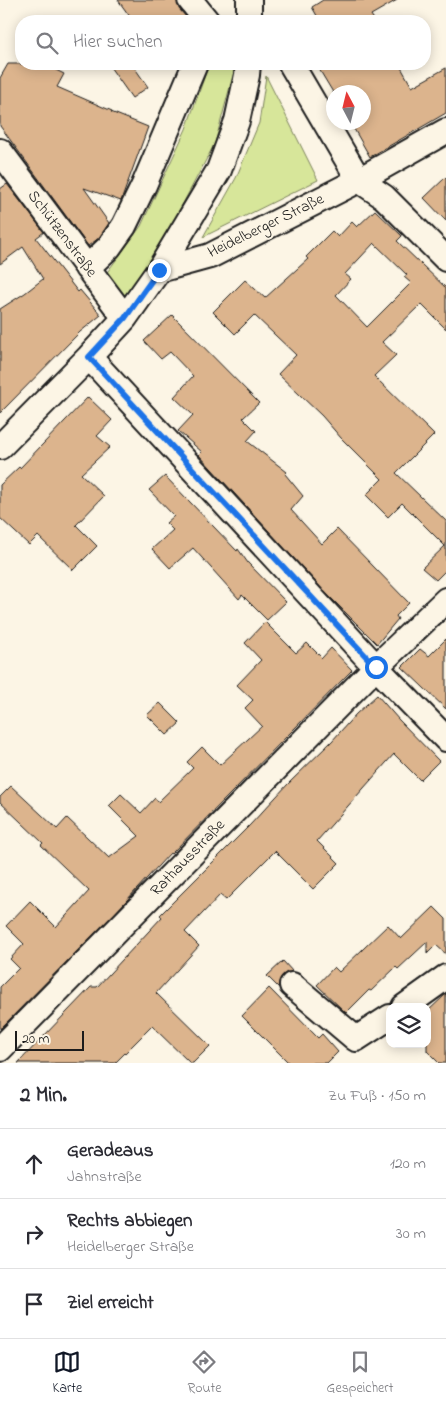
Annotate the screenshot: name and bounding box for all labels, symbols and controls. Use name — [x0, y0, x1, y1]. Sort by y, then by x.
search box — [15, 15, 431, 70]
icon: search — [33, 29, 61, 57]
text: Hier suchen — [73, 29, 162, 56]
north arrow — [326, 85, 371, 130]
street label: Schützenstraße — [21, 185, 103, 283]
street label: Heidelberger Straße — [204, 187, 329, 265]
route end — [148, 259, 171, 282]
route start — [365, 656, 388, 679]
street label: Rathausstraße — [145, 813, 232, 902]
map controls — [386, 1003, 431, 1048]
button: layers — [386, 1003, 431, 1048]
scale bar — [15, 1028, 84, 1051]
text: 20 m — [22, 1029, 49, 1050]
text: 2 Min. — [20, 1081, 67, 1111]
text: Zu Fuß · 150 m — [328, 1084, 426, 1108]
text: Geradeaus — [67, 1138, 154, 1165]
icon: ahead — [20, 1150, 48, 1178]
text: 120 m — [390, 1152, 426, 1176]
text: Jahnstraße — [67, 1165, 142, 1189]
text: Rechts abbiegen — [67, 1208, 192, 1235]
icon: right — [20, 1220, 48, 1248]
text: 30 m — [396, 1222, 426, 1246]
text: Heidelberger Straße — [67, 1235, 194, 1259]
icon: arrive — [20, 1290, 48, 1318]
text: Ziel erreicht — [67, 1290, 154, 1317]
tab: Karte — [53, 1348, 82, 1399]
tab: Route — [187, 1348, 221, 1399]
tab: Gespeichert — [327, 1348, 393, 1399]

